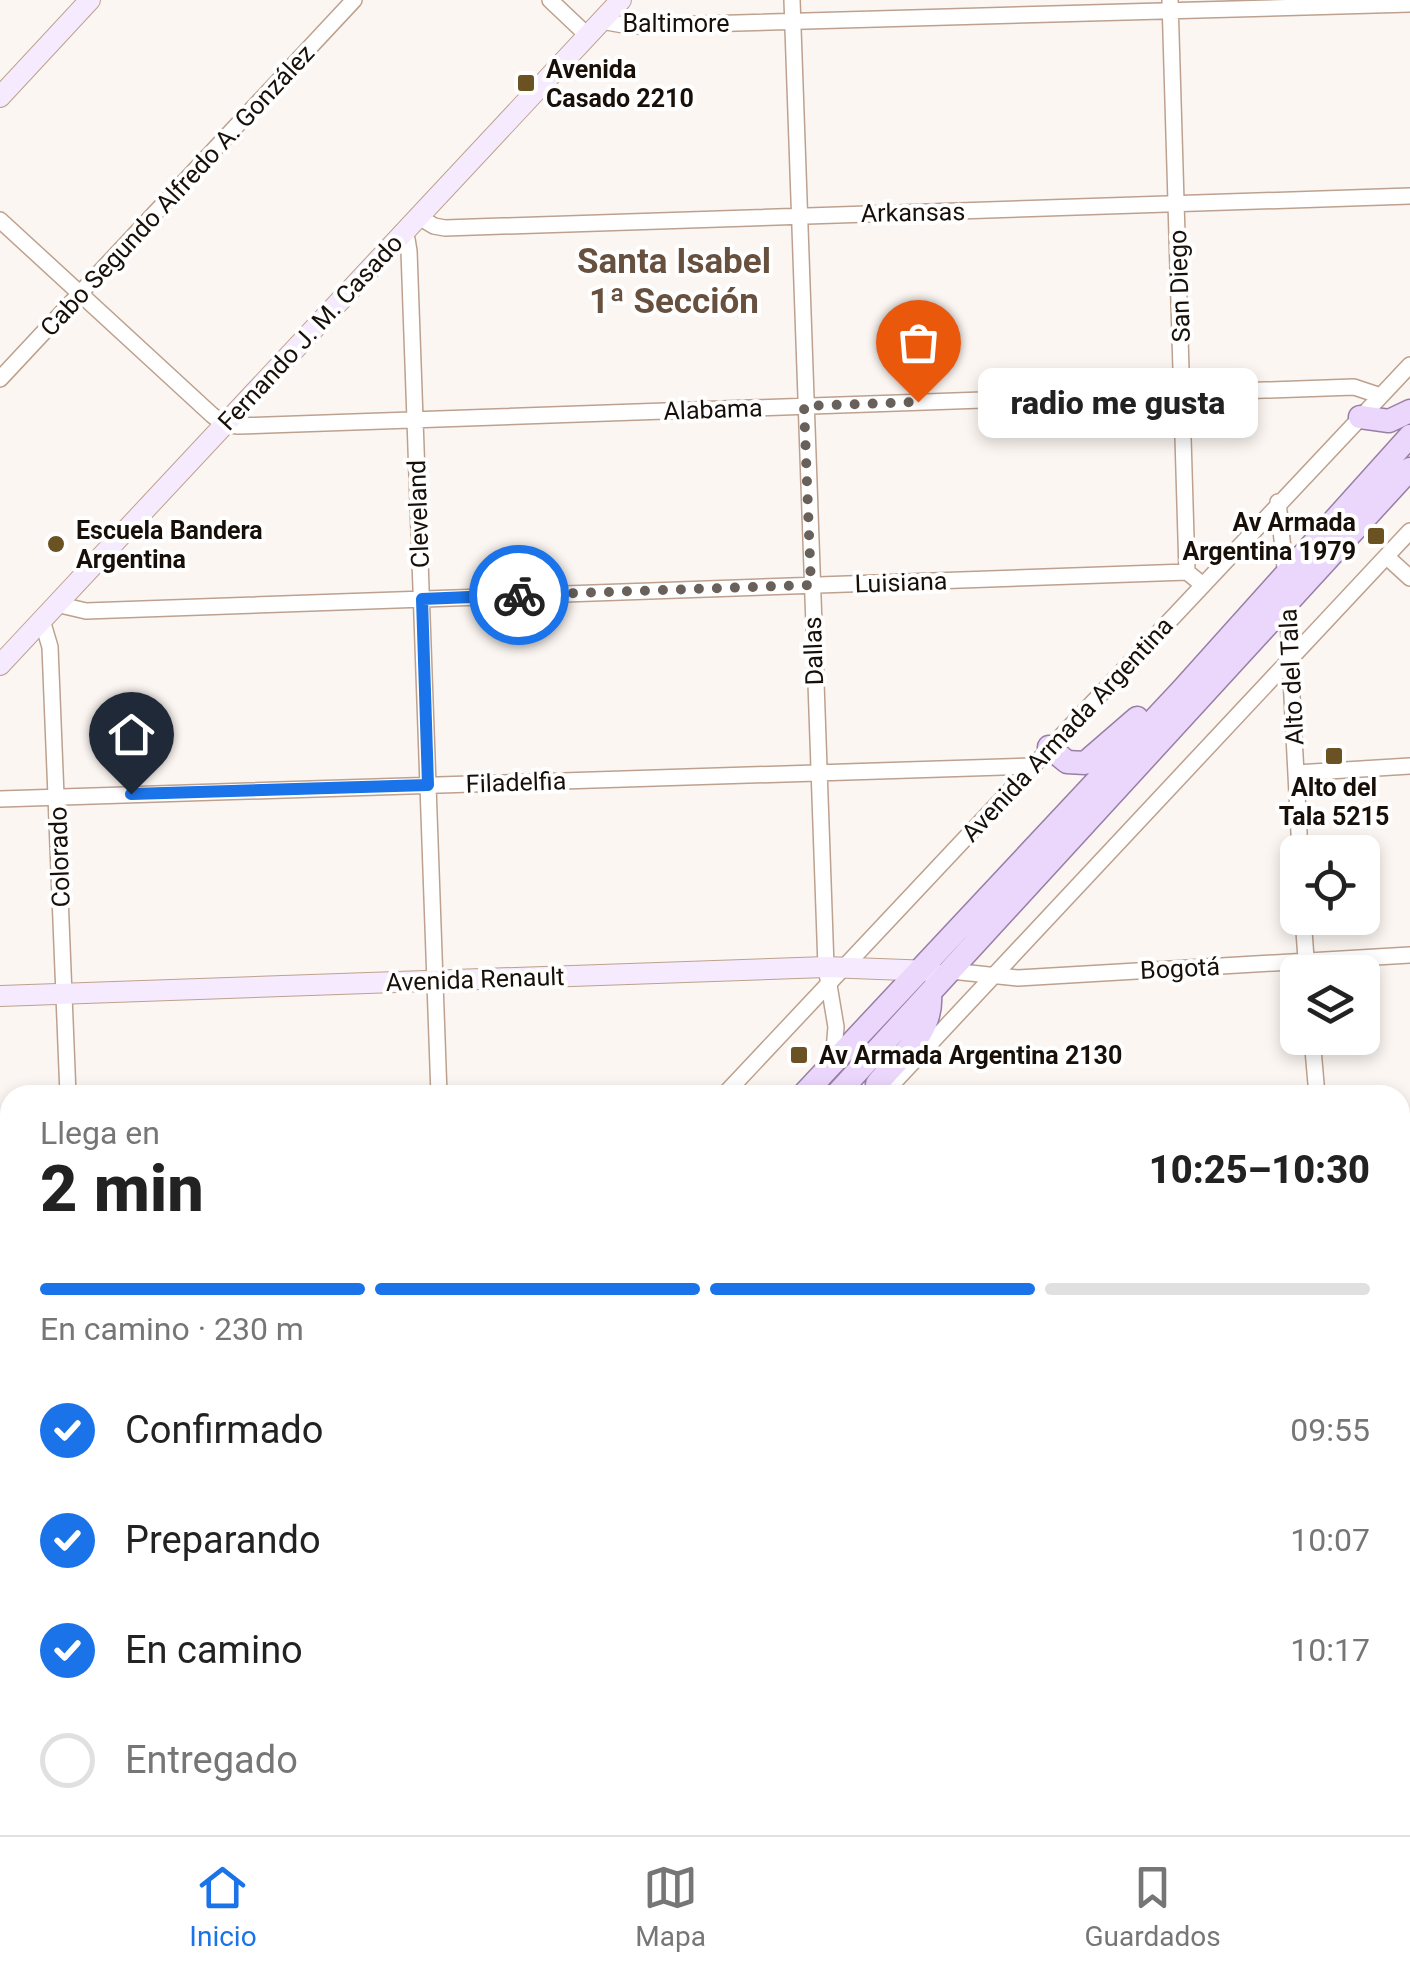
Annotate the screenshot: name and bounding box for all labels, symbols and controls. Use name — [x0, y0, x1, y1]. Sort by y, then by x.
street label: Baltimore — [622, 9, 730, 38]
street label: Cabo Segundo Alfredo A. González — [35, 39, 320, 342]
place label: Avenida Casado 2210 — [546, 55, 694, 113]
marker: Avenida Casado 2210 — [515, 72, 537, 94]
street label: Arkansas — [861, 197, 965, 228]
street label: Fernando J. M. Casado — [212, 228, 409, 436]
street label: San Diego — [1163, 229, 1196, 343]
district label: Santa Isabel 1ª Sección — [577, 241, 771, 322]
pin — [876, 300, 961, 403]
icon: bag — [891, 315, 946, 370]
callout: radio me gusta — [978, 367, 1258, 437]
text: radio me gusta — [1011, 384, 1225, 422]
street label: Alabama — [663, 393, 763, 426]
street label: Cleveland — [402, 459, 435, 569]
place label: Av Armada Argentina 1979 — [1182, 508, 1356, 566]
place label: Escuela Bandera Argentina — [76, 516, 263, 574]
marker: Av Armada Argentina 1979 — [1365, 525, 1387, 547]
marker: Escuela Bandera Argentina — [45, 533, 67, 555]
courier — [469, 545, 569, 645]
street label: Luisiana — [854, 566, 948, 599]
icon: bike — [492, 568, 547, 623]
street label: Alto del Tala — [1273, 608, 1310, 746]
street label: Avenida Armada Argentina — [956, 611, 1179, 848]
street label: Dallas — [798, 616, 829, 686]
pin — [89, 692, 174, 795]
icon: home — [104, 707, 159, 762]
marker: Alto del Tala 5215 — [1323, 745, 1345, 767]
street label: Filadelfia — [465, 766, 567, 799]
place label: Alto del Tala 5215 — [1279, 773, 1389, 831]
street label: Colorado — [43, 806, 76, 908]
map controls — [1280, 835, 1380, 1055]
button: locate — [1280, 835, 1380, 935]
street label: Bogotá — [1139, 952, 1221, 985]
button: layers — [1280, 955, 1380, 1055]
street label: Avenida Renault — [385, 962, 565, 997]
place label: Av Armada Argentina 2130 — [819, 1041, 1122, 1070]
marker: Av Armada Argentina 2130 — [788, 1044, 810, 1066]
text: Llega en — [40, 1114, 160, 1152]
text: 10:25–10:30 — [1149, 1148, 1370, 1192]
text: 2 min — [40, 1151, 204, 1227]
text: En camino · 230 m — [40, 1310, 304, 1348]
icon: check — [40, 1403, 95, 1458]
text: Confirmado — [125, 1408, 323, 1452]
text: 09:55 — [1290, 1411, 1370, 1449]
icon: check — [40, 1513, 95, 1568]
text: Preparando — [125, 1518, 321, 1562]
text: 10:07 — [1290, 1521, 1370, 1559]
icon: check — [40, 1623, 95, 1678]
text: En camino — [125, 1628, 303, 1672]
text: 10:17 — [1290, 1631, 1370, 1669]
text: Entregado — [125, 1738, 298, 1782]
tab: Inicio — [189, 1860, 257, 1953]
tab: Mapa — [635, 1860, 706, 1953]
tab: Guardados — [1084, 1860, 1221, 1953]

